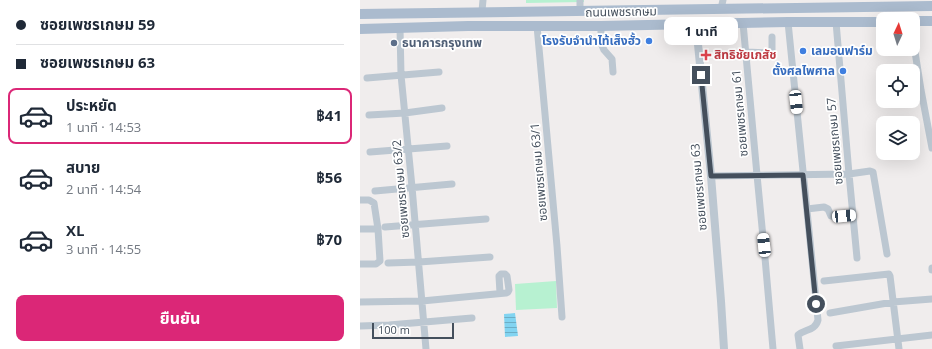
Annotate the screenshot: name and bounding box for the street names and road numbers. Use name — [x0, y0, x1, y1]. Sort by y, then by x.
street label: ถนนเพชรเกษม — [585, 2, 657, 21]
street label: ซอยเพชรเกษม 61 — [727, 69, 752, 157]
street label: ซอยเพชรเกษม 57 — [822, 97, 847, 185]
street label: ซอยเพชรเกษม 63/1 — [526, 122, 551, 222]
street label: ซอยเพชรเกษม 63/2 — [388, 139, 413, 239]
street label: ซอยเพชรเกษม 63 — [686, 143, 711, 231]

